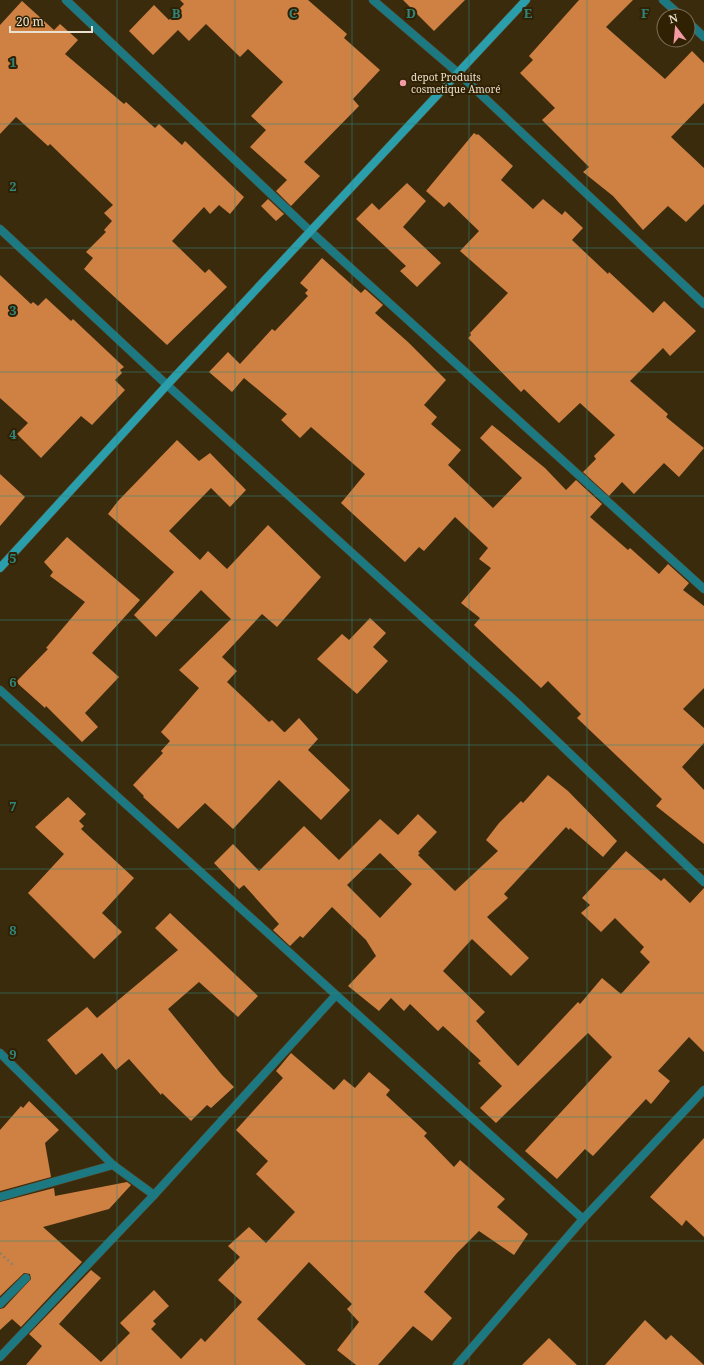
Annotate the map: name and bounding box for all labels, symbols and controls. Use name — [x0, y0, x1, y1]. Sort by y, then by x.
text: B — [172, 4, 181, 22]
text: C — [289, 4, 298, 22]
text: D — [406, 4, 416, 22]
text: E — [524, 4, 533, 22]
text: F — [641, 4, 649, 22]
scale bar — [10, 8, 92, 34]
north arrow — [656, 8, 696, 48]
text: N — [667, 9, 680, 26]
text: 20 m — [16, 13, 44, 30]
text: 1 — [9, 53, 17, 71]
place label: depot Produits cosmetique Amoré — [411, 70, 501, 96]
marker: depot Produits cosmetique Amoré — [398, 78, 408, 88]
text: 2 — [9, 177, 17, 195]
text: 3 — [9, 301, 17, 319]
text: 4 — [9, 425, 17, 443]
text: 5 — [9, 549, 17, 567]
text: 6 — [9, 673, 17, 691]
text: 7 — [9, 797, 17, 815]
text: 8 — [9, 921, 17, 939]
text: 9 — [9, 1045, 17, 1063]

